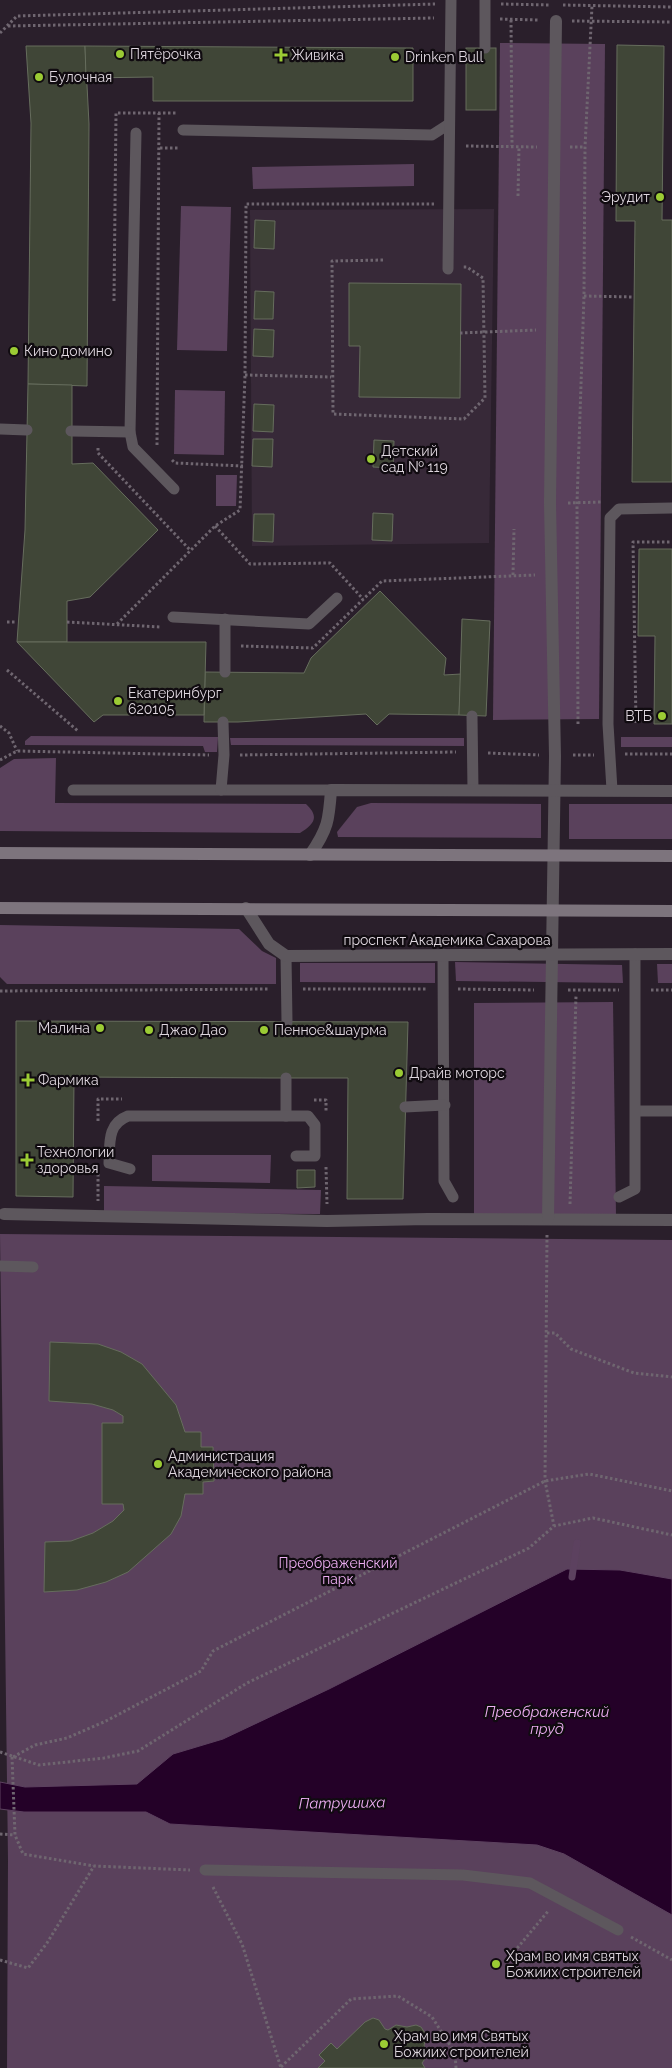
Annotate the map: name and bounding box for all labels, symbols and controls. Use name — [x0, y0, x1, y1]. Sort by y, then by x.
place label: Пятёрочка — [130, 46, 201, 62]
place label: Живика — [291, 47, 344, 63]
marker: Пятёрочка — [114, 48, 126, 60]
marker: Живика — [275, 49, 287, 61]
place label: Drinken Bull — [405, 49, 484, 65]
marker: Drinken Bull — [389, 51, 401, 63]
place label: Булочная — [49, 69, 112, 85]
marker: Булочная — [33, 71, 45, 83]
place label: Эрудит — [601, 189, 650, 205]
marker: Эрудит — [654, 191, 666, 203]
place label: Кино домино — [24, 343, 112, 359]
marker: Кино домино — [8, 345, 20, 357]
place label: Детский сад № 119 — [381, 443, 448, 475]
marker: Детский сад № 119 — [365, 453, 377, 465]
place label: Екатеринбург 620105 — [128, 685, 222, 717]
marker: Екатеринбург 620105 — [112, 695, 124, 707]
place label: ВТБ — [625, 708, 652, 724]
marker: ВТБ — [656, 710, 668, 722]
street label: проспект Академика Сахарова — [343, 932, 551, 948]
place label: Малина — [38, 1020, 90, 1036]
marker: Малина — [94, 1022, 106, 1034]
place label: Джао Дао — [159, 1022, 227, 1038]
place label: Пенное&шаурма — [274, 1022, 387, 1038]
marker: Джао Дао — [143, 1024, 155, 1036]
marker: Пенное&шаурма — [258, 1024, 270, 1036]
place label: Драйв моторс — [409, 1065, 505, 1081]
marker: Драйв моторс — [393, 1067, 405, 1079]
place label: Фармика — [38, 1072, 99, 1088]
marker: Фармика — [22, 1074, 34, 1086]
place label: Технологии здоровья — [37, 1144, 114, 1176]
marker: Технологии здоровья — [21, 1154, 33, 1166]
place label: Администрация Академического района — [168, 1448, 331, 1480]
marker: Администрация Академического района — [152, 1458, 164, 1470]
park label: Преображенский парк — [279, 1555, 398, 1587]
water label: Преображенский пруд — [485, 1703, 610, 1738]
water label: Патрушиха — [299, 1793, 385, 1813]
place label: Храм во имя святых Божиих строителей — [506, 1948, 641, 1980]
marker: Храм во имя святых Божиих строителей — [490, 1958, 502, 1970]
place label: Храм во имя Святых Божиих строителей — [394, 2028, 529, 2060]
marker: Храм во имя Святых Божиих строителей — [378, 2038, 390, 2050]

